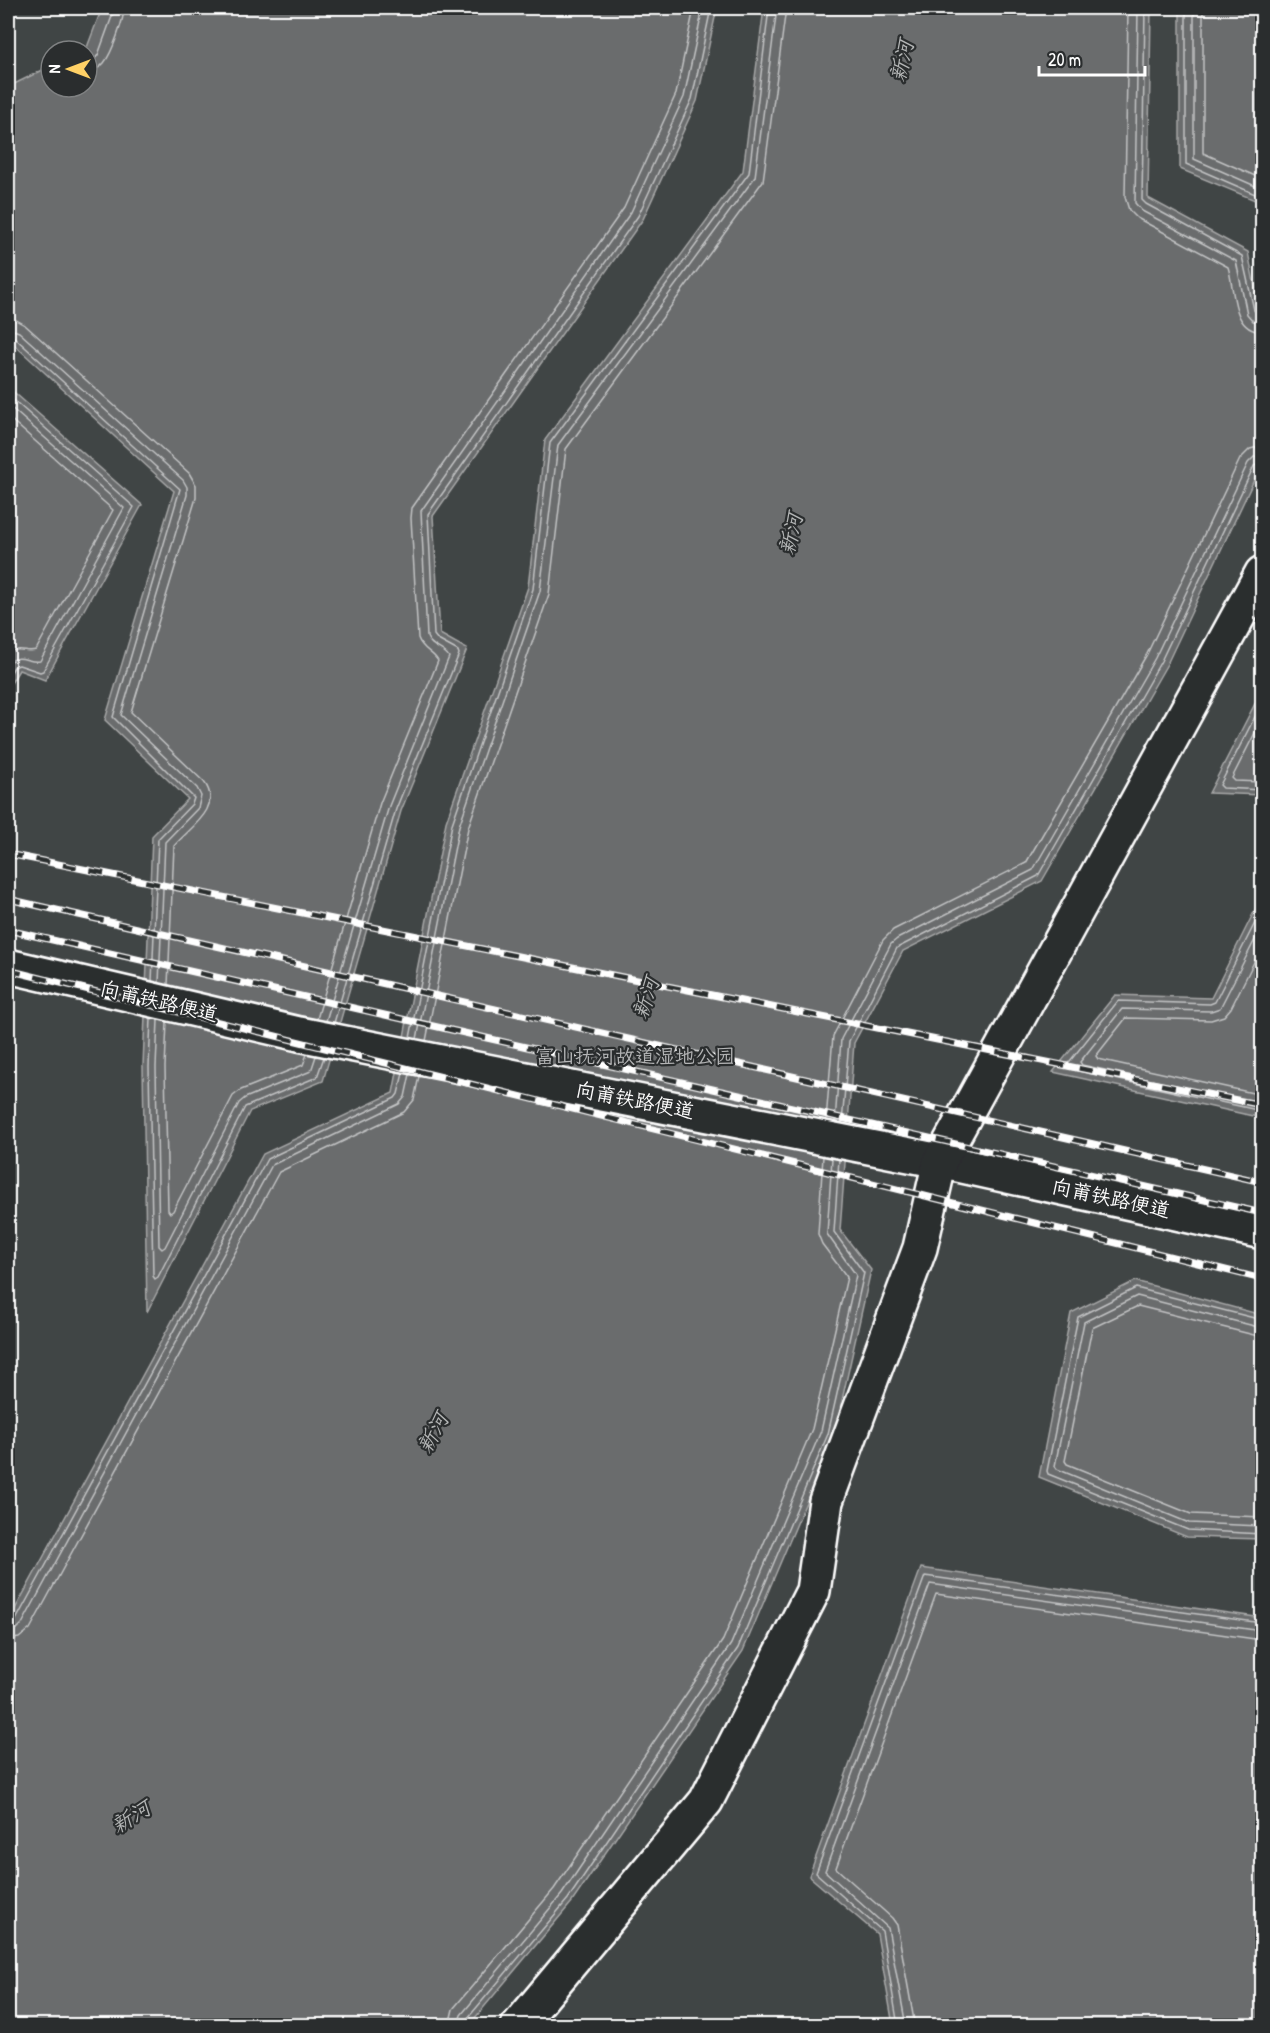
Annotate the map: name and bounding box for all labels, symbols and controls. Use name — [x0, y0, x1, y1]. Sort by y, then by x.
water label: 新河 — [883, 34, 921, 85]
north arrow — [39, 39, 99, 99]
scale bar — [1039, 39, 1146, 77]
text: 20 m — [1048, 47, 1081, 72]
text: N — [43, 64, 65, 73]
water label: 新河 — [772, 507, 810, 558]
water label: 新河 — [625, 970, 667, 1022]
street label: 向莆铁路便道 — [98, 974, 221, 1027]
park label: 富山抚河故道湿地公园 — [535, 1042, 735, 1069]
street label: 向莆铁路便道 — [574, 1075, 697, 1124]
street label: 向莆铁路便道 — [1050, 1172, 1173, 1223]
water label: 新河 — [410, 1405, 457, 1458]
water label: 新河 — [105, 1792, 159, 1840]

